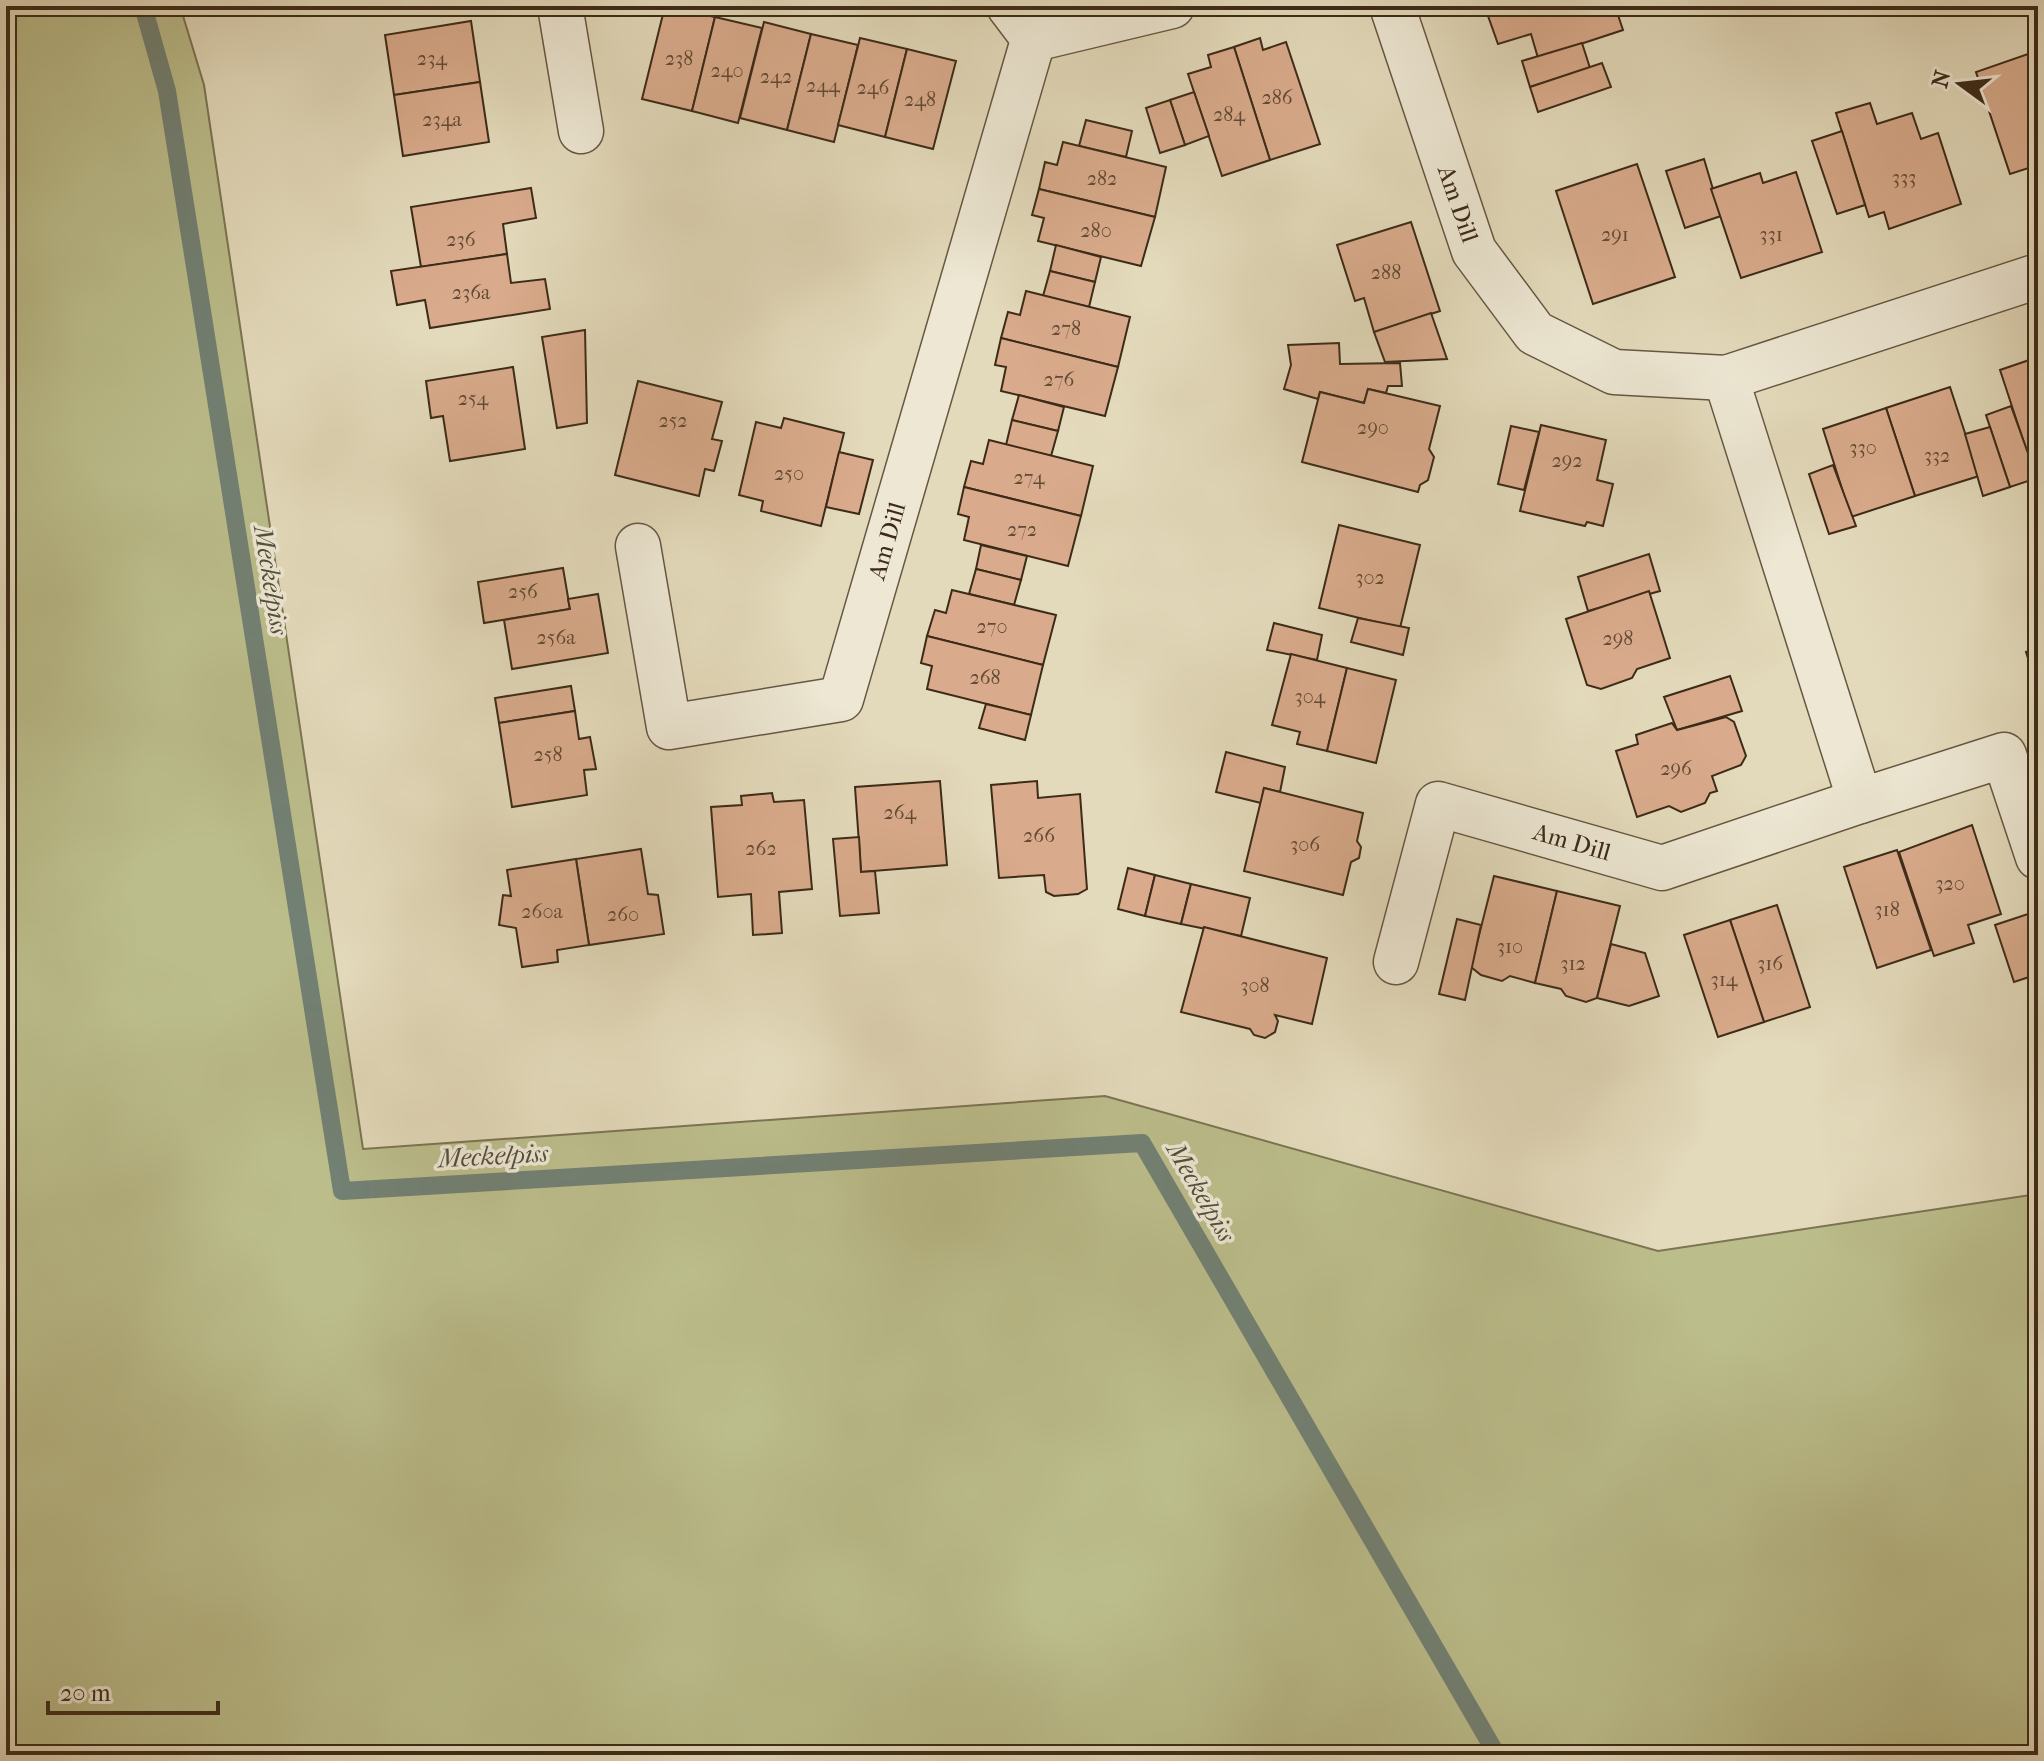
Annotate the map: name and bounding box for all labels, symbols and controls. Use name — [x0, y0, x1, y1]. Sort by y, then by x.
north arrow — [1920, 44, 2000, 124]
house number: 234 — [417, 47, 448, 70]
house number: 238 — [665, 47, 693, 70]
house number: 240 — [710, 59, 744, 82]
house number: 242 — [760, 65, 792, 88]
text: N — [1927, 67, 1956, 91]
house number: 244 — [806, 74, 841, 97]
house number: 246 — [857, 76, 890, 99]
house number: 286 — [1261, 86, 1293, 109]
house number: 248 — [904, 88, 936, 111]
house number: 284 — [1213, 103, 1246, 126]
house number: 234a — [422, 108, 463, 131]
street label: Am Dill — [1432, 161, 1484, 246]
house number: 333 — [1892, 166, 1916, 189]
house number: 282 — [1087, 167, 1117, 190]
house number: 280 — [1080, 219, 1112, 242]
house number: 291 — [1601, 223, 1629, 246]
house number: 331 — [1759, 223, 1783, 246]
house number: 236 — [446, 228, 476, 251]
house number: 288 — [1371, 261, 1401, 284]
house number: 236a — [452, 281, 491, 304]
house number: 278 — [1051, 317, 1081, 340]
house number: 276 — [1044, 368, 1075, 391]
house number: 254 — [458, 387, 490, 410]
house number: 252 — [658, 409, 688, 432]
house number: 290 — [1357, 416, 1389, 439]
house number: 330 — [1849, 436, 1877, 459]
house number: 332 — [1924, 444, 1950, 467]
house number: 292 — [1551, 449, 1583, 472]
house number: 250 — [774, 462, 804, 485]
house number: 274 — [1013, 466, 1046, 489]
street label: Am Dill — [862, 499, 911, 584]
house number: 272 — [1007, 518, 1037, 541]
water label: Meckelpiss — [247, 521, 295, 638]
house number: 302 — [1355, 566, 1385, 589]
house number: 256 — [508, 580, 538, 603]
house number: 270 — [977, 615, 1007, 638]
house number: 256a — [536, 626, 576, 649]
house number: 298 — [1603, 627, 1633, 650]
house number: 268 — [969, 666, 1001, 689]
house number: 304 — [1295, 685, 1327, 708]
house number: 258 — [534, 743, 562, 766]
house number: 296 — [1660, 757, 1692, 780]
house number: 264 — [884, 801, 918, 824]
street label: Am Dill — [1529, 817, 1614, 866]
house number: 266 — [1023, 824, 1055, 847]
house number: 306 — [1290, 833, 1320, 856]
house number: 262 — [745, 837, 777, 860]
house number: 320 — [1935, 872, 1965, 895]
house number: 318 — [1874, 898, 1900, 921]
house number: 260a — [521, 900, 563, 923]
house number: 260 — [607, 903, 639, 926]
house number: 310 — [1497, 935, 1523, 958]
house number: 312 — [1560, 952, 1586, 975]
house number: 316 — [1757, 952, 1783, 975]
house number: 314 — [1710, 968, 1739, 991]
house number: 308 — [1240, 974, 1270, 997]
water label: Meckelpiss — [1159, 1135, 1243, 1248]
water label: Meckelpiss — [435, 1138, 550, 1174]
scale bar — [48, 1665, 218, 1715]
text: 20 m — [60, 1679, 111, 1707]

